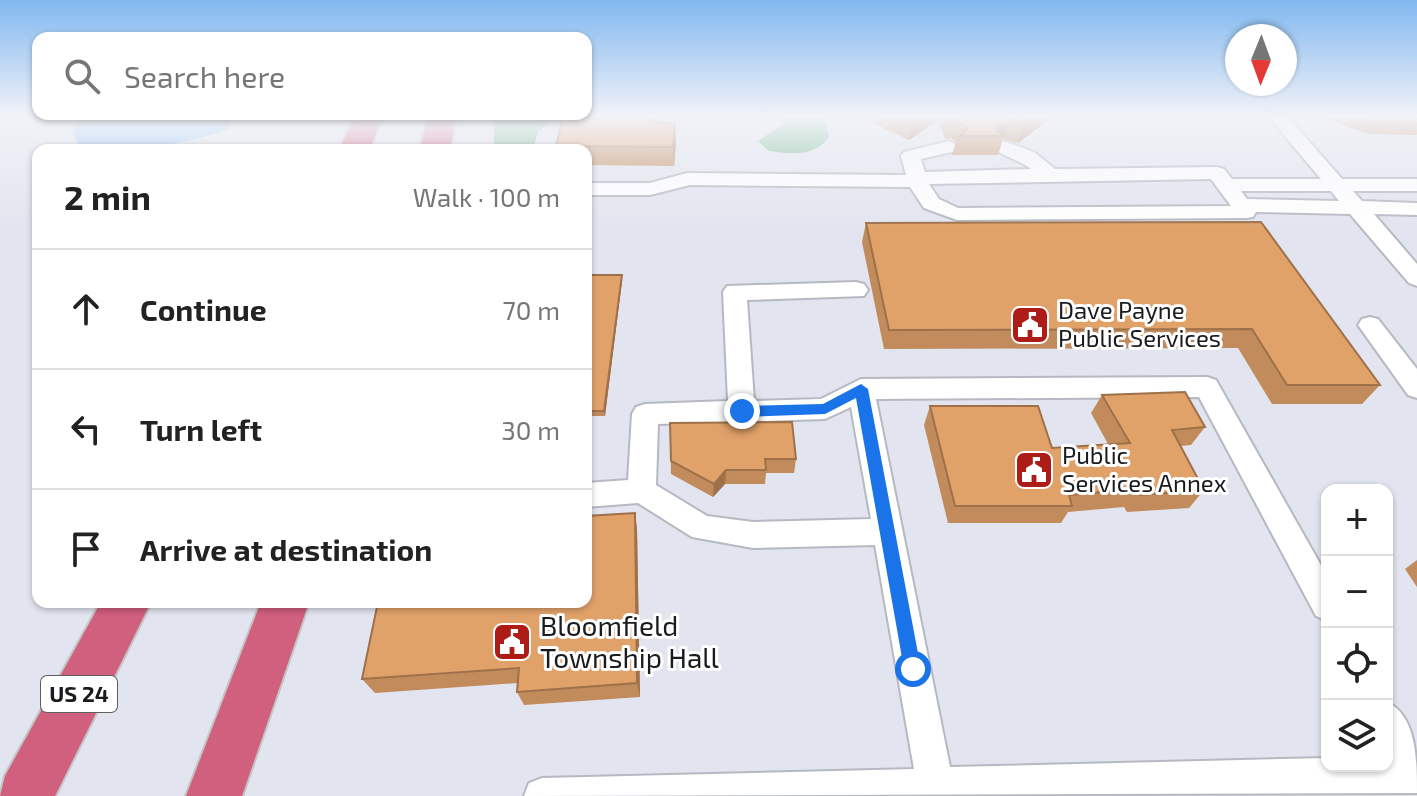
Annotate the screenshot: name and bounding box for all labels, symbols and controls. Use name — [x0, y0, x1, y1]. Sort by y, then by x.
north arrow — [1225, 24, 1297, 96]
search box — [32, 32, 592, 120]
icon: search — [60, 54, 104, 98]
text: Search here — [124, 58, 285, 94]
text: 2 min — [64, 176, 151, 217]
text: Walk · 100 m — [413, 181, 560, 212]
icon: ahead — [64, 287, 108, 331]
text: Continue — [140, 291, 267, 327]
text: 70 m — [502, 294, 560, 325]
place label: Dave Payne Public Services — [1058, 295, 1221, 352]
public building icon: Dave Payne Public Services — [1009, 304, 1051, 346]
route end — [724, 393, 760, 429]
icon: left — [64, 407, 108, 451]
text: Turn left — [140, 411, 262, 447]
text: 30 m — [501, 414, 560, 445]
place label: Public Services Annex — [1062, 440, 1227, 497]
public building icon: Public Services Annex — [1013, 449, 1055, 491]
map controls — [1321, 484, 1393, 772]
button: + — [1321, 484, 1393, 556]
icon: arrive — [64, 527, 108, 571]
text: Arrive at destination — [140, 531, 432, 567]
button: − — [1321, 556, 1393, 628]
place label: Bloomfield Township Hall — [540, 608, 720, 674]
public building icon: Bloomfield Township Hall — [491, 621, 533, 663]
button: locate — [1321, 628, 1393, 700]
route start — [895, 651, 931, 687]
road number: US 24 — [41, 676, 117, 712]
button: layers — [1321, 700, 1393, 772]

